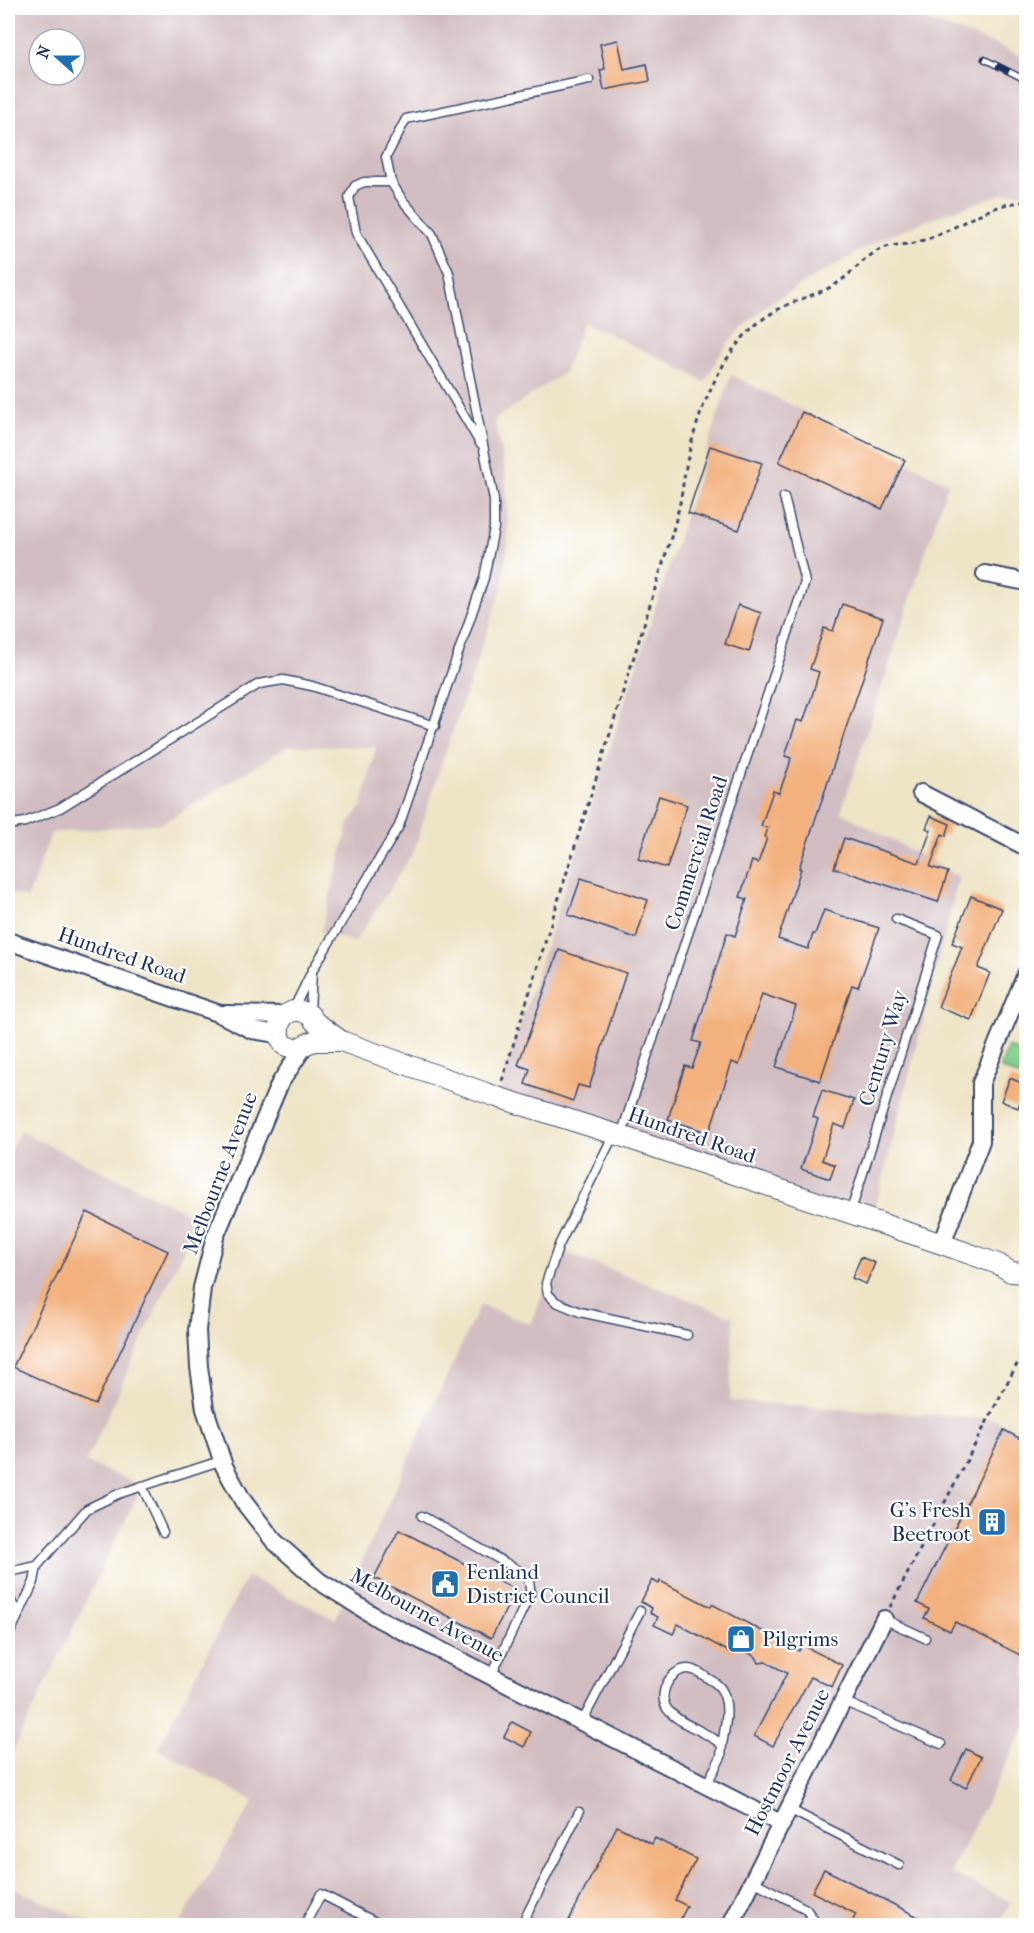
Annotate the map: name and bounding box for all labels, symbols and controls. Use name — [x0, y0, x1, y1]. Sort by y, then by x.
north arrow — [27, 27, 87, 87]
text: N — [32, 42, 55, 61]
street label: Commercial Road — [660, 772, 732, 933]
street label: Hundred Road — [55, 922, 190, 988]
street label: Century Way — [854, 986, 912, 1109]
street label: Melbourne Avenue — [178, 1088, 262, 1258]
street label: Hundred Road — [625, 1102, 760, 1168]
place label: G's Fresh Beetroot — [890, 1498, 971, 1546]
building icon: G's Fresh Beetroot — [976, 1506, 1008, 1538]
place label: Fenland District Council — [466, 1560, 610, 1608]
street label: Melbourne Avenue — [346, 1563, 508, 1667]
public building icon: Fenland District Council — [429, 1568, 461, 1600]
shop icon: Pilgrims — [725, 1623, 757, 1655]
place label: Pilgrims — [762, 1627, 839, 1651]
street label: Hostmoor Avenue — [740, 1684, 834, 1840]

